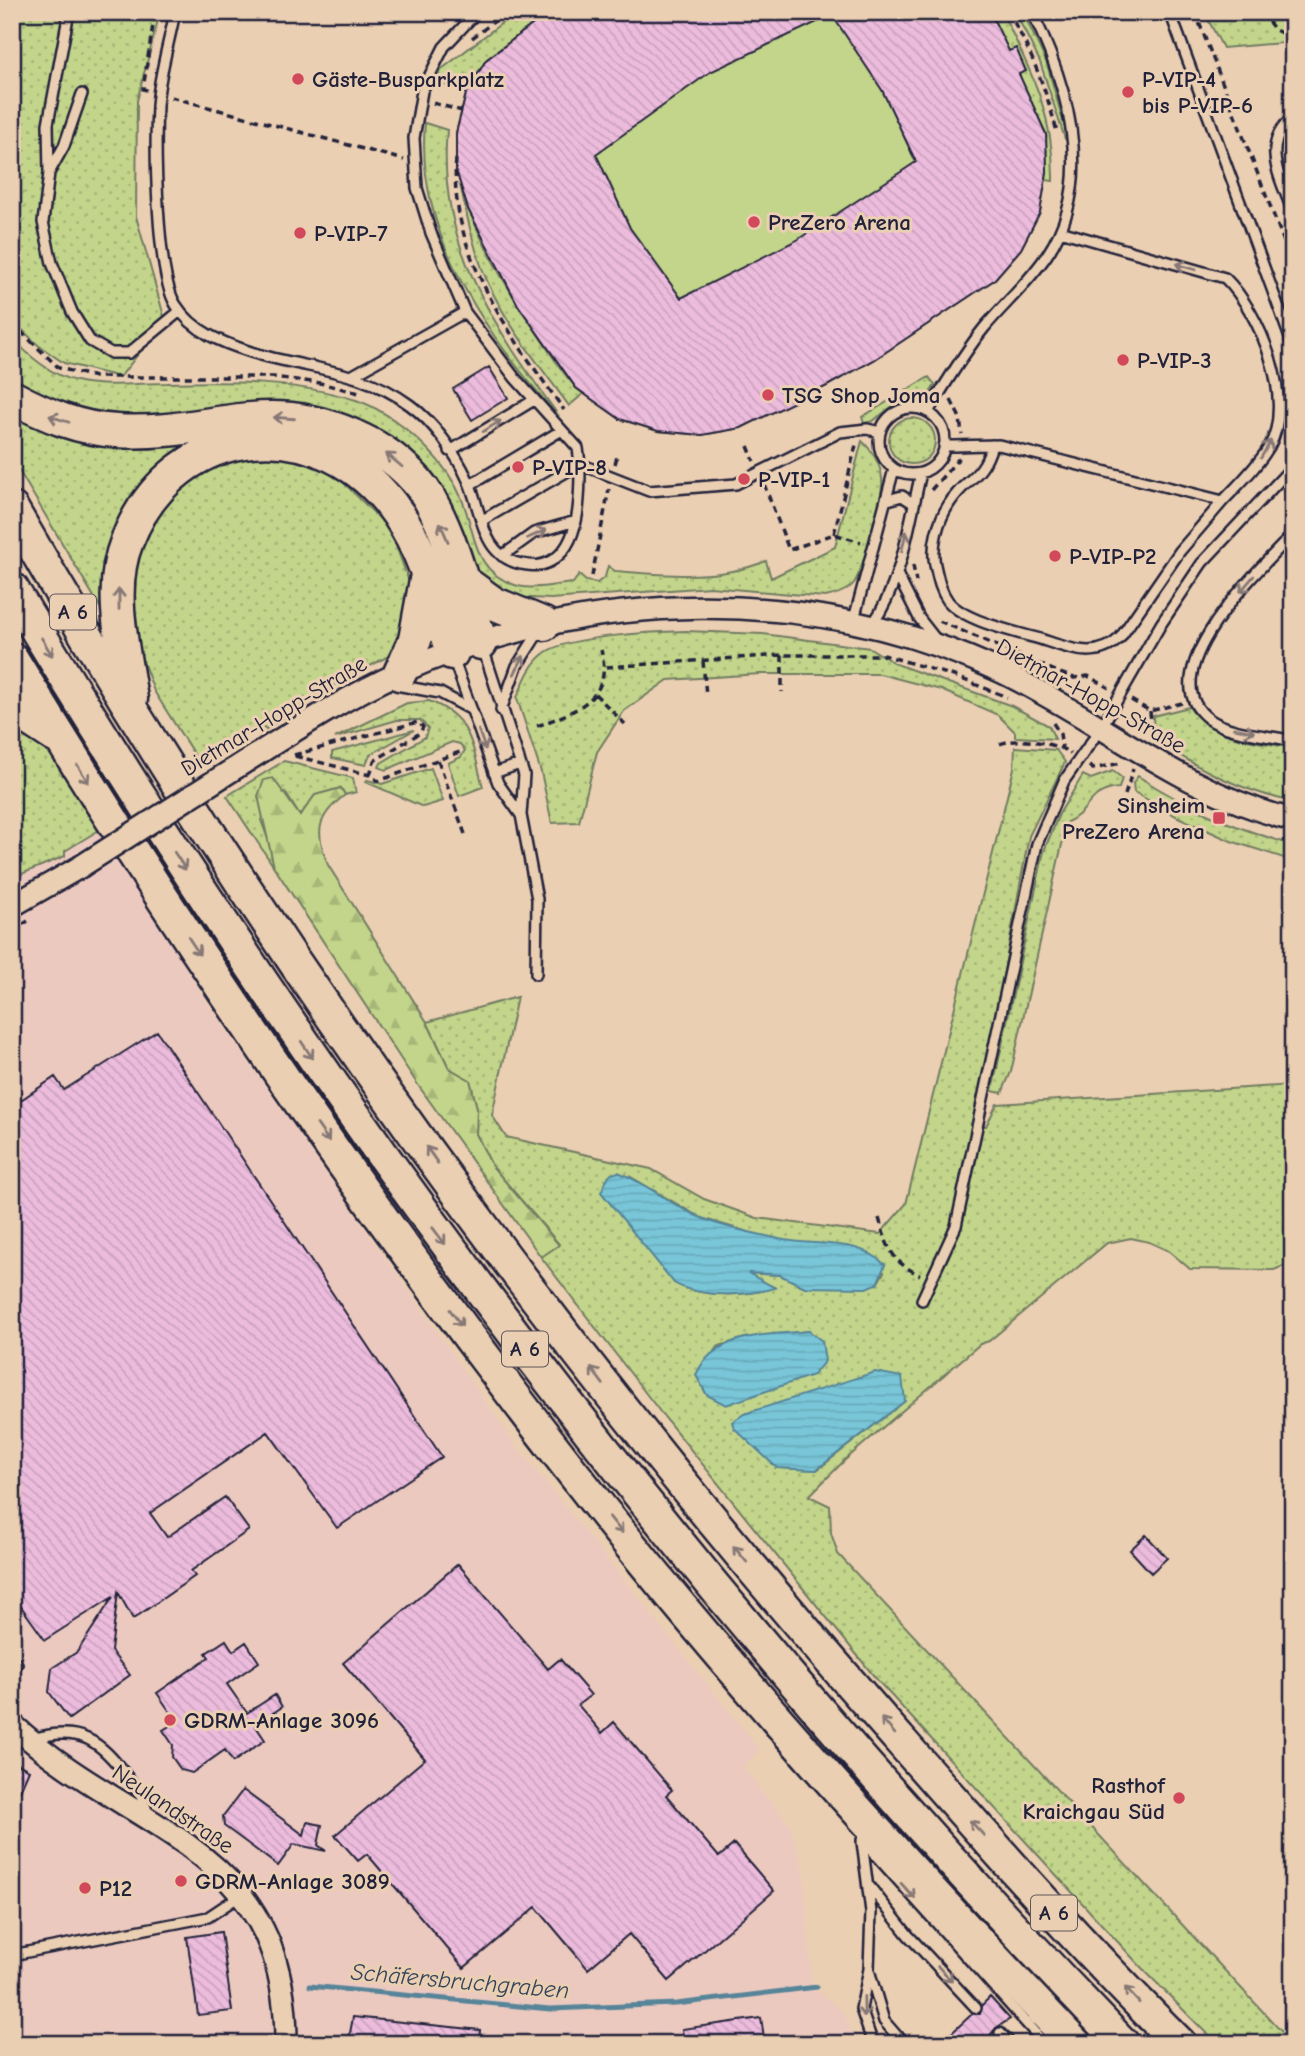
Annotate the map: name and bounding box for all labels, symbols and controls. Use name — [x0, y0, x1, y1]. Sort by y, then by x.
place label: Gäste-Busparkplatz — [312, 66, 504, 93]
place label: P-VIP-4 bis P-VIP-6 — [1142, 66, 1253, 119]
marker: Gäste-Busparkplatz — [290, 71, 306, 87]
marker: P-VIP-4 bis P-VIP-6 — [1120, 84, 1136, 100]
place label: PreZero Arena — [768, 209, 911, 236]
marker: PreZero Arena — [746, 214, 762, 230]
place label: P-VIP-7 — [314, 220, 388, 247]
marker: P-VIP-7 — [292, 225, 308, 241]
one-way arrow — [1175, 259, 1197, 272]
place label: P-VIP-3 — [1137, 347, 1212, 374]
marker: P-VIP-3 — [1115, 352, 1131, 368]
place label: TSG Shop Joma — [782, 382, 941, 409]
marker: TSG Shop Joma — [760, 387, 776, 403]
one-way arrow — [274, 411, 296, 424]
one-way arrow — [49, 412, 71, 425]
one-way arrow — [482, 418, 502, 432]
one-way arrow — [1259, 439, 1273, 459]
one-way arrow — [385, 452, 403, 468]
place label: P-VIP-8 — [532, 454, 607, 481]
marker: P-VIP-8 — [510, 459, 526, 475]
place label: P-VIP-1 — [758, 466, 830, 493]
marker: P-VIP-1 — [736, 471, 752, 487]
one-way arrow — [437, 522, 450, 543]
one-way arrow — [526, 527, 547, 540]
one-way arrow — [898, 530, 911, 553]
place label: P-VIP-P2 — [1069, 543, 1156, 570]
marker: P-VIP-P2 — [1047, 548, 1063, 564]
one-way arrow — [1239, 575, 1255, 593]
one-way arrow — [112, 587, 126, 610]
road number: A 6 — [50, 594, 96, 630]
street label: Dietmar-Hopp-Straße — [992, 633, 1190, 759]
one-way arrow — [41, 637, 55, 657]
street label: Dietmar-Hopp-Straße — [176, 650, 372, 782]
one-way arrow — [513, 655, 526, 676]
one-way arrow — [1232, 724, 1255, 738]
one-way arrow — [477, 729, 490, 751]
one-way arrow — [76, 763, 90, 783]
place label: Sinsheim PreZero Arena — [1062, 792, 1205, 845]
marker: Sinsheim PreZero Arena — [1211, 810, 1227, 826]
one-way arrow — [173, 851, 187, 871]
one-way arrow — [187, 936, 201, 956]
one-way arrow — [300, 1040, 314, 1059]
one-way arrow — [316, 1123, 330, 1142]
one-way arrow — [425, 1146, 439, 1165]
one-way arrow — [431, 1226, 446, 1245]
one-way arrow — [449, 1308, 463, 1327]
road number: A 6 — [502, 1332, 548, 1366]
one-way arrow — [590, 1368, 605, 1386]
one-way arrow — [608, 1515, 623, 1533]
one-way arrow — [732, 1545, 748, 1563]
place label: GDRM-Anlage 3096 — [184, 1707, 379, 1734]
marker: GDRM-Anlage 3096 — [162, 1712, 178, 1728]
one-way arrow — [880, 1718, 896, 1736]
street label: Neulandstraße — [107, 1759, 239, 1859]
place label: Rasthof Kraichgau Süd — [1022, 1772, 1167, 1825]
marker: Rasthof Kraichgau Süd — [1171, 1790, 1187, 1806]
one-way arrow — [969, 1819, 985, 1837]
place label: GDRM-Anlage 3089 — [195, 1868, 390, 1895]
marker: GDRM-Anlage 3089 — [173, 1873, 189, 1889]
place label: P12 — [99, 1875, 132, 1902]
marker: P12 — [77, 1880, 93, 1896]
one-way arrow — [899, 1882, 916, 1899]
road number: A 6 — [1031, 1896, 1077, 1930]
water label: Schäfersbruchgraben — [350, 1958, 570, 2004]
one-way arrow — [936, 1965, 953, 1982]
one-way arrow — [1124, 1986, 1140, 2004]
one-way arrow — [857, 1995, 871, 2018]

